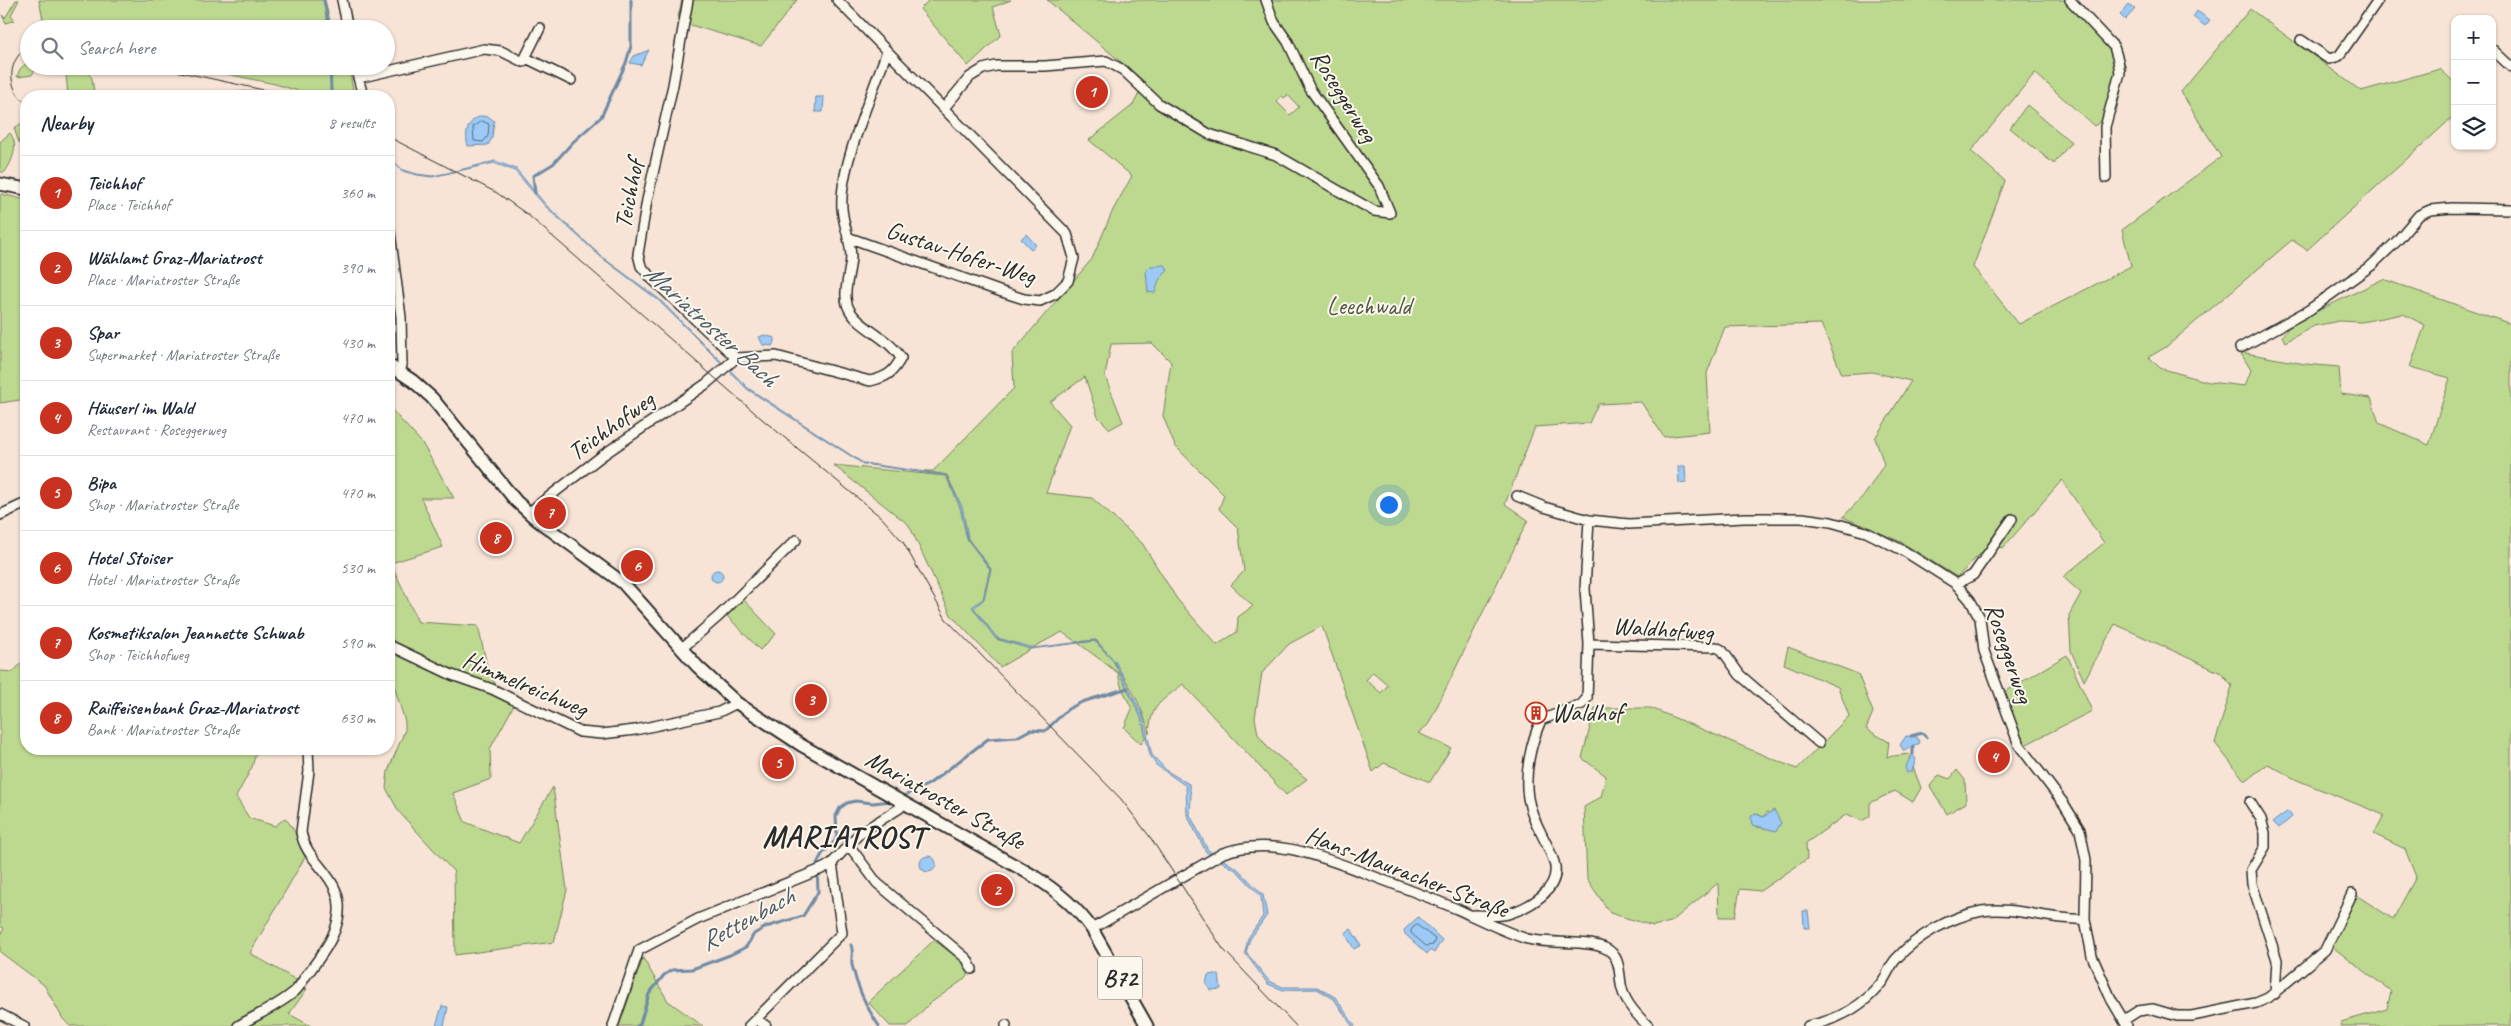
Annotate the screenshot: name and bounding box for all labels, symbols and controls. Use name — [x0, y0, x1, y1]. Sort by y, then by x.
map controls — [2451, 15, 2496, 150]
button: + — [2451, 15, 2496, 60]
search box — [20, 20, 395, 75]
icon: search — [38, 34, 66, 62]
text: Search here — [78, 36, 155, 60]
street label: Roseggerweg — [1303, 44, 1386, 150]
button: − — [2451, 60, 2496, 105]
pin: 1 — [1076, 73, 1108, 111]
button: layers — [2451, 105, 2496, 150]
text: Nearby — [40, 110, 93, 136]
text: 8 results — [328, 113, 375, 133]
street label: Teichhof — [607, 152, 652, 231]
text: Teichhof — [87, 171, 141, 195]
text: 1 — [52, 183, 60, 203]
text: 360 m — [341, 183, 375, 203]
text: Place · Teichhof — [87, 195, 170, 215]
street label: Gustav-Hofer-Weg — [882, 214, 1041, 293]
text: Wählamt Graz-Mariatrost — [87, 246, 262, 270]
water label: Mariatroster Bach — [637, 256, 786, 395]
text: 2 — [52, 258, 60, 278]
text: 390 m — [341, 258, 375, 278]
text: Place · Mariatroster Straße — [87, 270, 239, 290]
park label: Leechwald — [1327, 290, 1415, 322]
text: Spar — [87, 321, 119, 345]
text: 3 — [52, 333, 60, 353]
text: 430 m — [341, 333, 375, 353]
text: Supermarket · Mariatroster Straße — [87, 345, 279, 365]
street label: Teichhofweg — [561, 383, 662, 468]
text: Häuserl im Wald — [87, 396, 193, 420]
text: 4 — [52, 408, 60, 428]
text: 470 m — [341, 408, 375, 428]
text: Restaurant · Roseggerweg — [87, 420, 226, 440]
text: Bipa — [87, 471, 116, 495]
text: 5 — [53, 483, 59, 503]
text: 470 m — [341, 483, 375, 503]
your location — [1376, 492, 1402, 518]
pin: 7 — [534, 494, 566, 532]
text: Shop · Mariatroster Straße — [87, 495, 238, 515]
pin: 8 — [480, 519, 512, 557]
text: Hotel Stoiser — [87, 546, 172, 570]
pin: 6 — [621, 547, 653, 585]
text: 6 — [52, 558, 60, 578]
text: 530 m — [341, 558, 375, 578]
text: Hotel · Mariatroster Straße — [87, 570, 239, 590]
street label: Roseggerweg — [1977, 599, 2042, 709]
street label: Waldhofweg — [1612, 610, 1716, 649]
text: Kosmetiksalon Jeannette Schwab — [87, 621, 304, 645]
text: 7 — [52, 633, 60, 653]
text: 590 m — [341, 633, 375, 653]
street label: Himmelreichweg — [458, 643, 594, 725]
text: Shop · Teichhofweg — [87, 645, 189, 665]
pin: 3 — [795, 681, 827, 719]
text: Raiffeisenbank Graz-Mariatrost — [87, 696, 298, 720]
place label: Waldhof — [1552, 697, 1627, 729]
building icon: Waldhof — [1524, 701, 1548, 725]
text: 8 — [52, 708, 60, 728]
text: 630 m — [341, 708, 375, 728]
text: Bank · Mariatroster Straße — [87, 720, 239, 740]
pin: 4 — [1978, 738, 2010, 776]
street label: Mariatroster Straße — [860, 743, 1032, 858]
pin: 5 — [762, 744, 794, 782]
district label: MARIATROST — [762, 818, 931, 856]
street label: Hans-Mauracher-Straße — [1301, 819, 1515, 926]
pin: 2 — [981, 871, 1013, 909]
water label: Rettenbach — [694, 879, 802, 958]
road number: B72 — [1098, 956, 1142, 1000]

